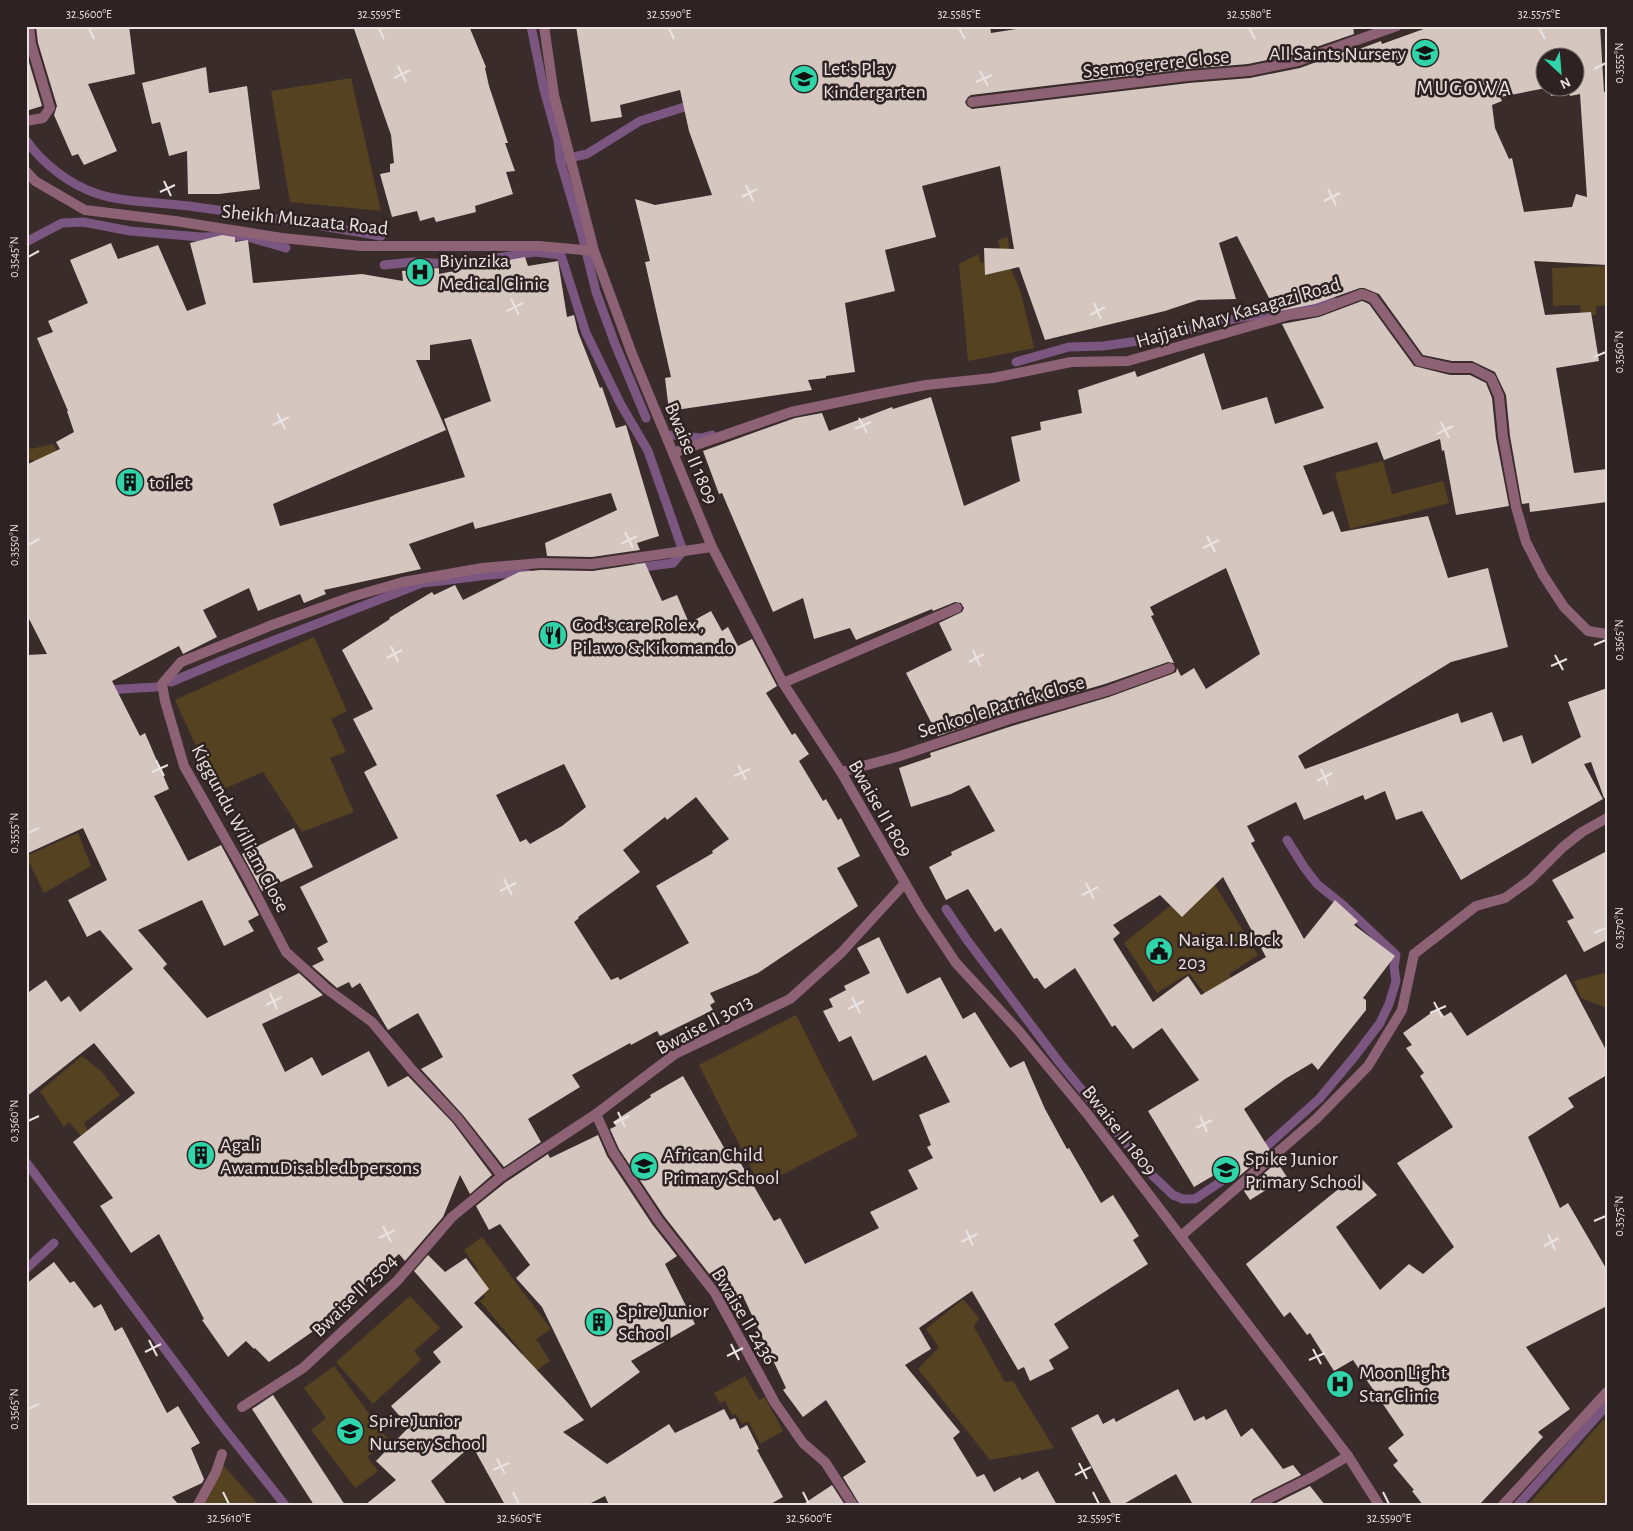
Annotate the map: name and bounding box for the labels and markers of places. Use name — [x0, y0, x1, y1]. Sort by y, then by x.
school or university icon: All Saints Nursery — [1410, 38, 1440, 68]
place label: All Saints Nursery — [1269, 44, 1406, 64]
place label: Let's Play Kindergarten — [823, 59, 926, 102]
school or university icon: Let's Play Kindergarten — [789, 64, 819, 94]
place label: Biyinzika Medical Clinic — [439, 251, 547, 294]
hospital icon: Biyinzika Medical Clinic — [405, 257, 435, 287]
building icon: toilet — [115, 467, 145, 497]
place label: toilet — [149, 473, 191, 493]
place label: God's care Rolex , Pilawo & Kikomando — [572, 615, 734, 658]
restaurant icon: God's care Rolex , Pilawo & Kikomando — [538, 620, 568, 650]
place label: Naiga.I.Block 203 — [1178, 930, 1280, 973]
public building icon: Naiga.I.Block 203 — [1144, 936, 1174, 966]
place label: Agali AwamuDisabledbpersons — [220, 1135, 420, 1178]
building icon: Agali AwamuDisabledbpersons — [186, 1140, 216, 1170]
place label: African Child Primary School — [663, 1145, 780, 1188]
place label: Spike Junior Primary School — [1245, 1149, 1362, 1192]
school or university icon: African Child Primary School — [629, 1151, 659, 1181]
school or university icon: Spike Junior Primary School — [1211, 1155, 1241, 1185]
place label: Spire Junior School — [618, 1301, 709, 1344]
building icon: Spire Junior School — [584, 1307, 614, 1337]
place label: Moon Light Star Clinic — [1359, 1363, 1448, 1406]
hospital icon: Moon Light Star Clinic — [1325, 1369, 1355, 1399]
place label: Spire Junior Nursery School — [369, 1411, 486, 1454]
school or university icon: Spire Junior Nursery School — [335, 1416, 365, 1446]

